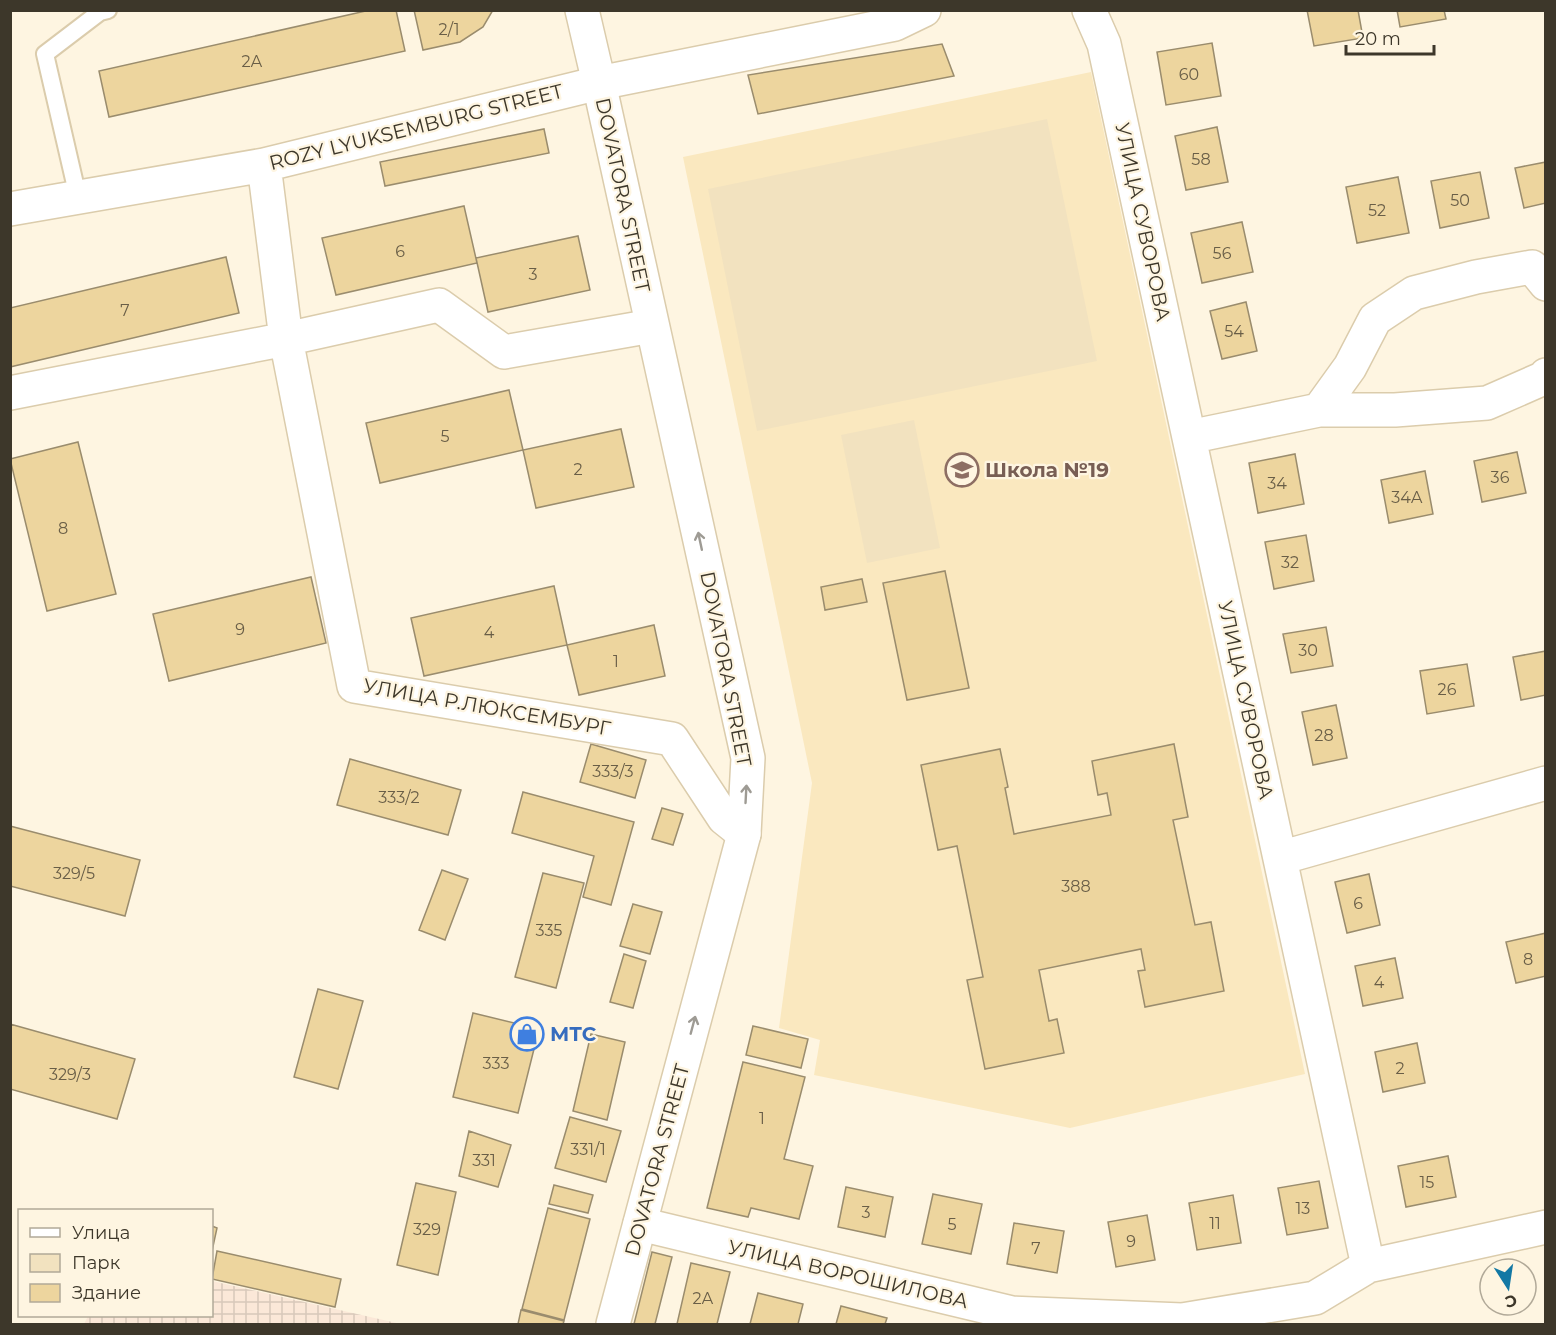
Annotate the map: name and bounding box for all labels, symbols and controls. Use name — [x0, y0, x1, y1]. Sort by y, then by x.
scale bar — [1346, 18, 1434, 56]
house number: 2/1 — [439, 20, 459, 39]
text: 20 m — [1355, 28, 1401, 50]
house number: 2А — [242, 52, 263, 71]
house number: 60 — [1179, 65, 1199, 84]
street label: ROZY LYUKSEMBURG STREET — [267, 79, 566, 175]
street label: DOVATORA STREET — [591, 96, 655, 295]
street label: УЛИЦА СУВОРОВА — [1110, 121, 1176, 324]
house number: 58 — [1191, 150, 1211, 169]
house number: 50 — [1450, 191, 1470, 210]
house number: 52 — [1368, 201, 1386, 220]
house number: 6 — [395, 242, 405, 261]
house number: 56 — [1213, 244, 1232, 263]
house number: 3 — [528, 265, 538, 284]
house number: 7 — [120, 301, 130, 320]
house number: 54 — [1224, 322, 1244, 341]
house number: 5 — [440, 427, 450, 446]
school or university icon: Школа №19 — [944, 452, 980, 488]
place label: Школа №19 — [985, 458, 1109, 482]
house number: 2 — [573, 460, 583, 479]
house number: 36 — [1491, 468, 1510, 487]
house number: 34 — [1267, 474, 1287, 493]
house number: 34А — [1391, 488, 1423, 507]
house number: 8 — [58, 519, 68, 538]
one-way arrow — [693, 532, 705, 551]
house number: 32 — [1281, 553, 1299, 572]
street label: DOVATORA STREET — [695, 569, 757, 769]
street label: УЛИЦА СУВОРОВА — [1213, 599, 1279, 802]
house number: 9 — [235, 620, 245, 639]
house number: 4 — [484, 623, 495, 642]
house number: 30 — [1298, 641, 1318, 660]
house number: 1 — [613, 652, 619, 671]
street label: УЛИЦА Р.ЛЮКСЕМБУРГ — [361, 673, 613, 741]
house number: 26 — [1438, 680, 1457, 699]
house number: 28 — [1314, 726, 1334, 745]
house number: 333/3 — [592, 762, 634, 781]
one-way arrow — [740, 785, 751, 805]
house number: 333/2 — [378, 788, 420, 807]
house number: 329/5 — [53, 864, 95, 883]
house number: 388 — [1061, 877, 1091, 896]
house number: 6 — [1353, 894, 1363, 913]
house number: 335 — [536, 921, 562, 940]
house number: 8 — [1523, 950, 1533, 969]
house number: 4 — [1374, 973, 1385, 992]
one-way arrow — [688, 1015, 699, 1034]
shop icon: МТС — [509, 1016, 545, 1052]
place label: МТС — [550, 1022, 597, 1046]
house number: 333 — [483, 1054, 509, 1073]
house number: 2 — [1395, 1059, 1405, 1078]
street label: DOVATORA STREET — [620, 1061, 694, 1259]
house number: 329/3 — [49, 1065, 91, 1084]
house number: 1 — [759, 1109, 765, 1128]
house number: 331/1 — [570, 1140, 606, 1159]
house number: 331 — [472, 1151, 496, 1170]
house number: 15 — [1420, 1173, 1434, 1192]
house number: 13 — [1296, 1199, 1310, 1218]
house number: 3 — [861, 1203, 871, 1222]
legend — [18, 1209, 213, 1317]
house number: 11 — [1209, 1214, 1221, 1233]
house number: 5 — [947, 1215, 957, 1234]
house number: 329 — [413, 1220, 441, 1239]
text: Улица — [72, 1222, 130, 1244]
house number: 9 — [1126, 1232, 1136, 1251]
street label: УЛИЦА ВОРОШИЛОВА — [726, 1235, 971, 1313]
house number: 7 — [1031, 1239, 1041, 1258]
text: Парк — [72, 1252, 121, 1274]
north arrow — [1478, 1257, 1538, 1317]
text: Здание — [72, 1282, 141, 1304]
house number: 2А — [693, 1289, 714, 1308]
text: С — [1503, 1291, 1519, 1312]

